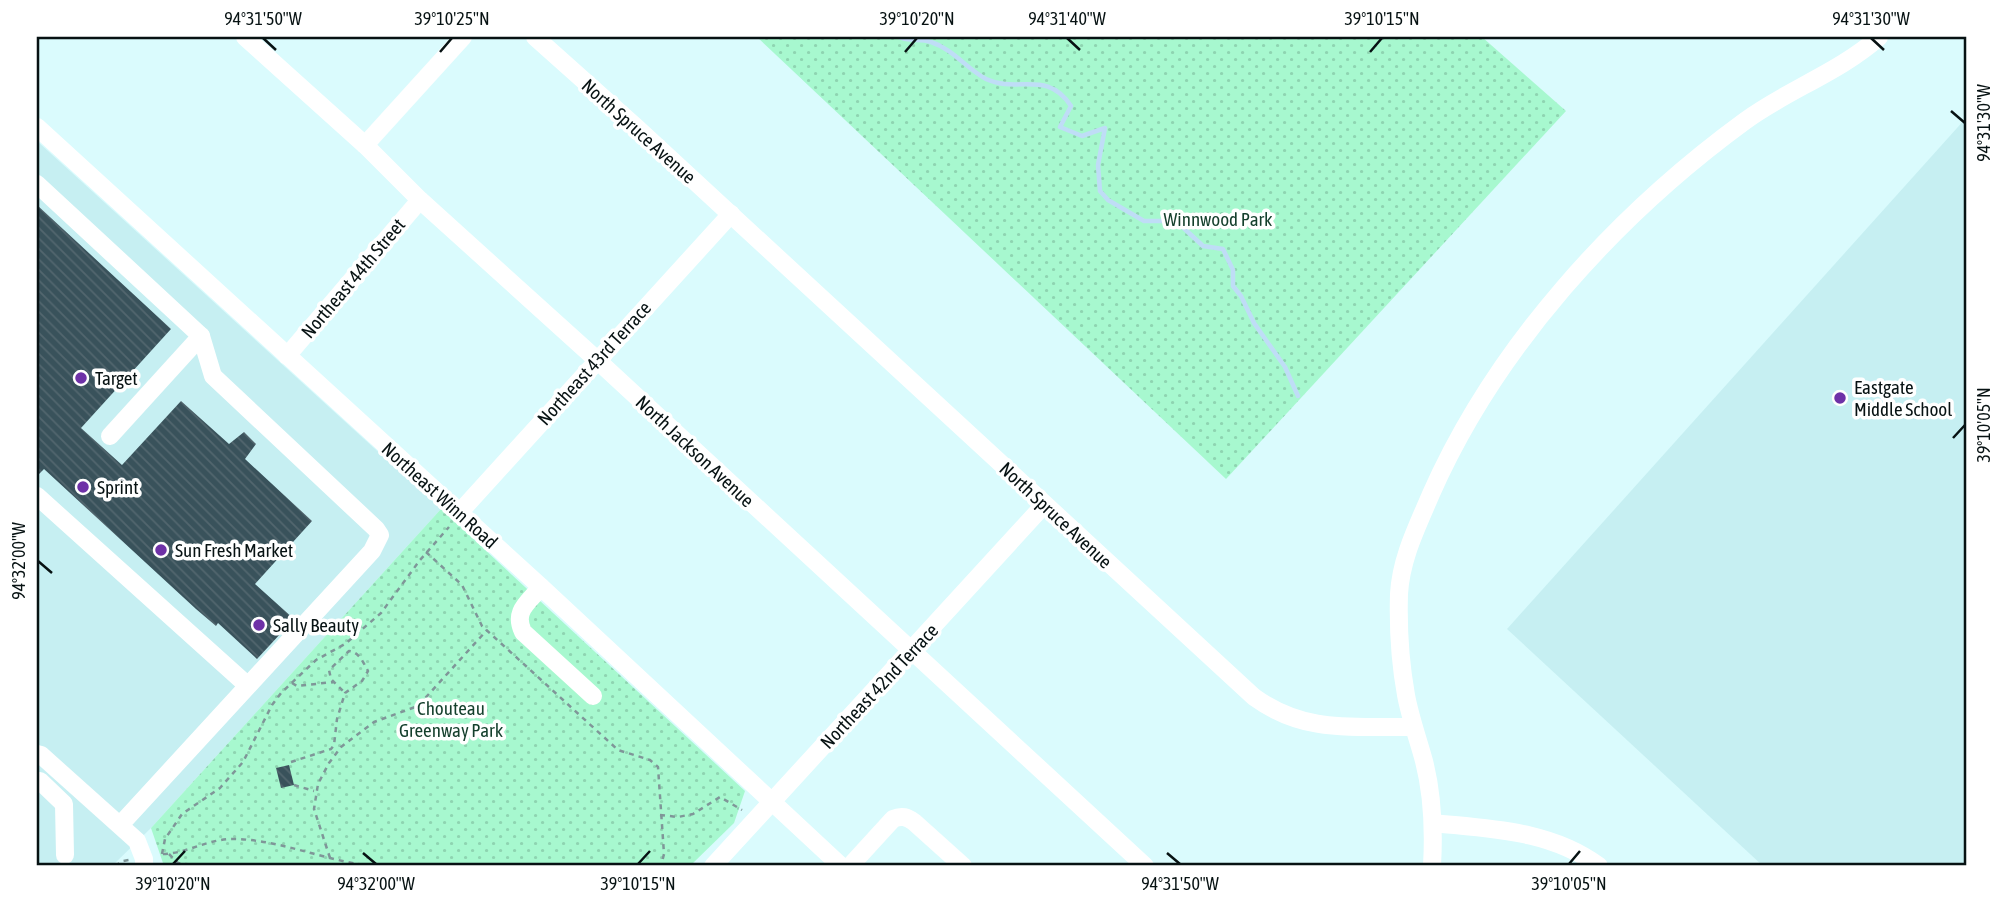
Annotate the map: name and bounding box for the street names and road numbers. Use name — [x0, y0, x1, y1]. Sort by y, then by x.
street label: North Spruce Avenue — [578, 74, 700, 188]
street label: Northeast 44th Street — [297, 214, 409, 342]
street label: Northeast 43rd Terrace — [533, 297, 655, 429]
street label: North Jackson Avenue — [631, 391, 759, 511]
street label: Northeast Winn Road — [378, 437, 502, 553]
street label: North Spruce Avenue — [995, 457, 1117, 573]
street label: Northeast 42nd Terrace — [816, 619, 942, 753]

